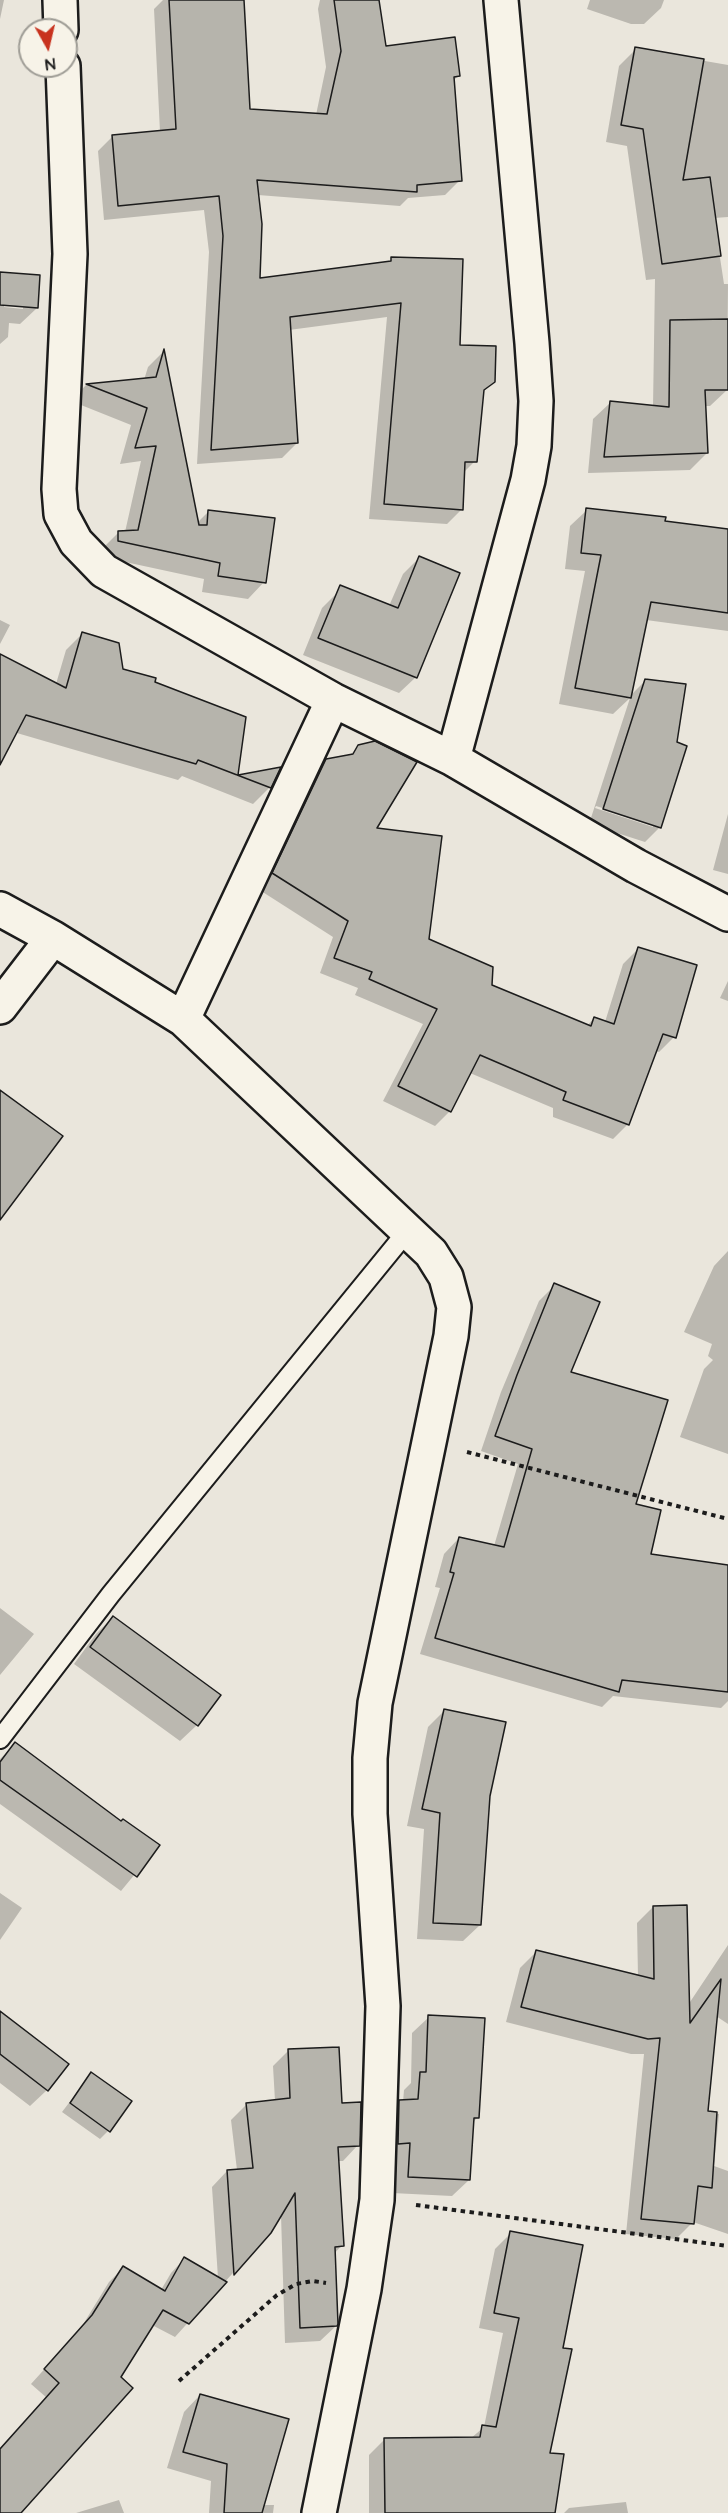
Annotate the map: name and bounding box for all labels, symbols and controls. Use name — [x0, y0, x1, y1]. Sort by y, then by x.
north arrow — [18, 18, 78, 78]
text: N — [44, 52, 57, 75]

